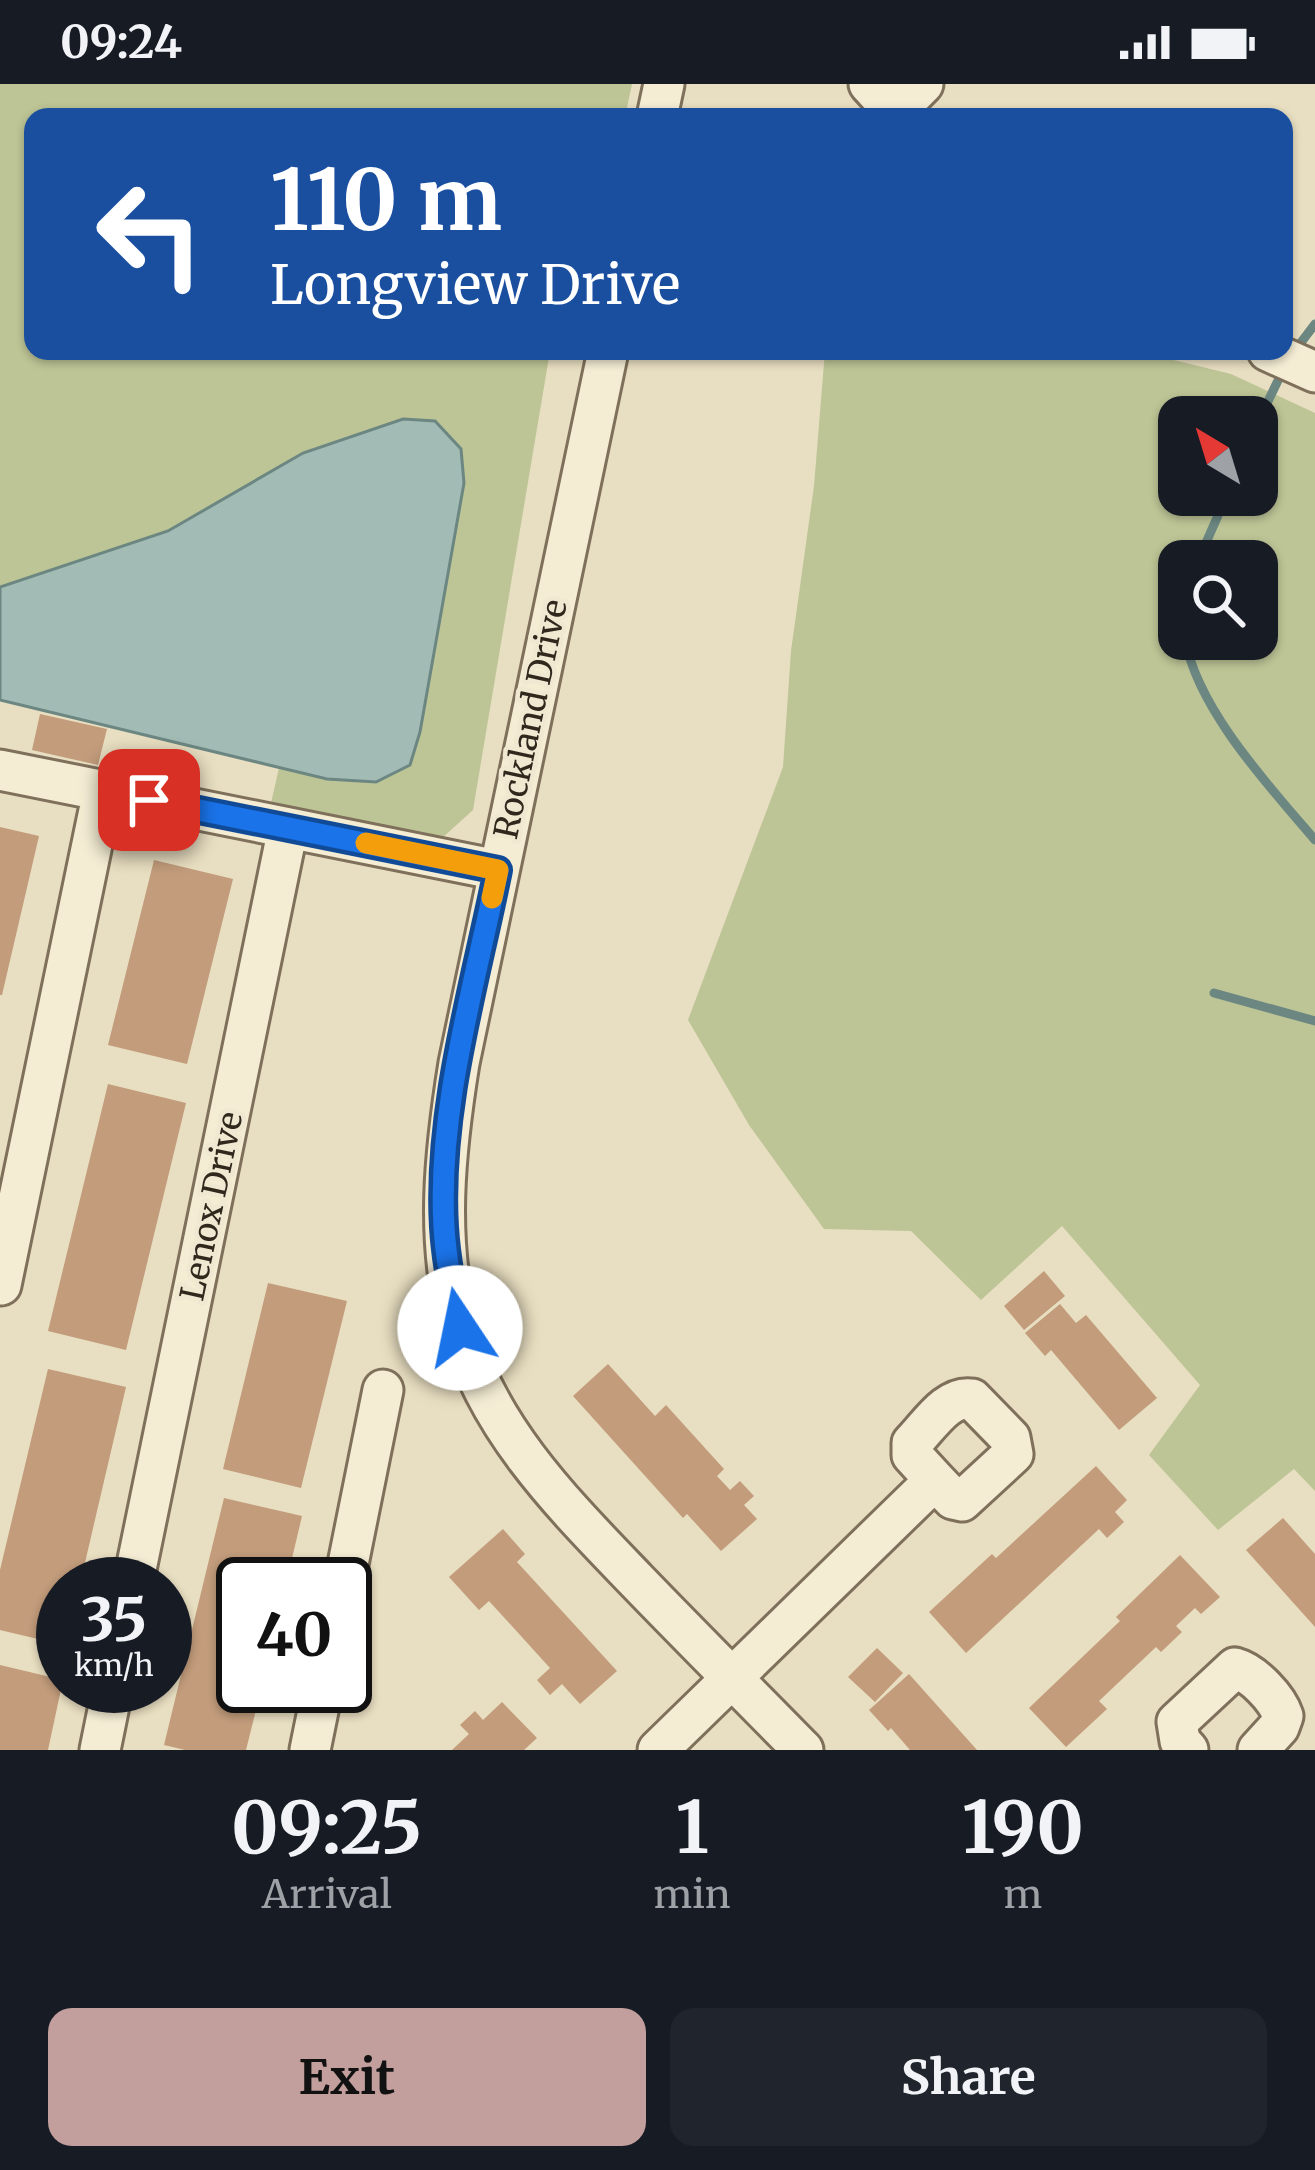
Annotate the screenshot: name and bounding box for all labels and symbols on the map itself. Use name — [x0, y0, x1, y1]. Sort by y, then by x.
north arrow — [1158, 396, 1278, 516]
street label: Rockland Drive — [485, 596, 576, 842]
pin — [98, 749, 200, 851]
street label: Lenox Drive — [172, 1108, 251, 1304]
position arrow — [397, 1265, 523, 1391]
speed limit sign: 40 — [216, 1557, 372, 1713]

